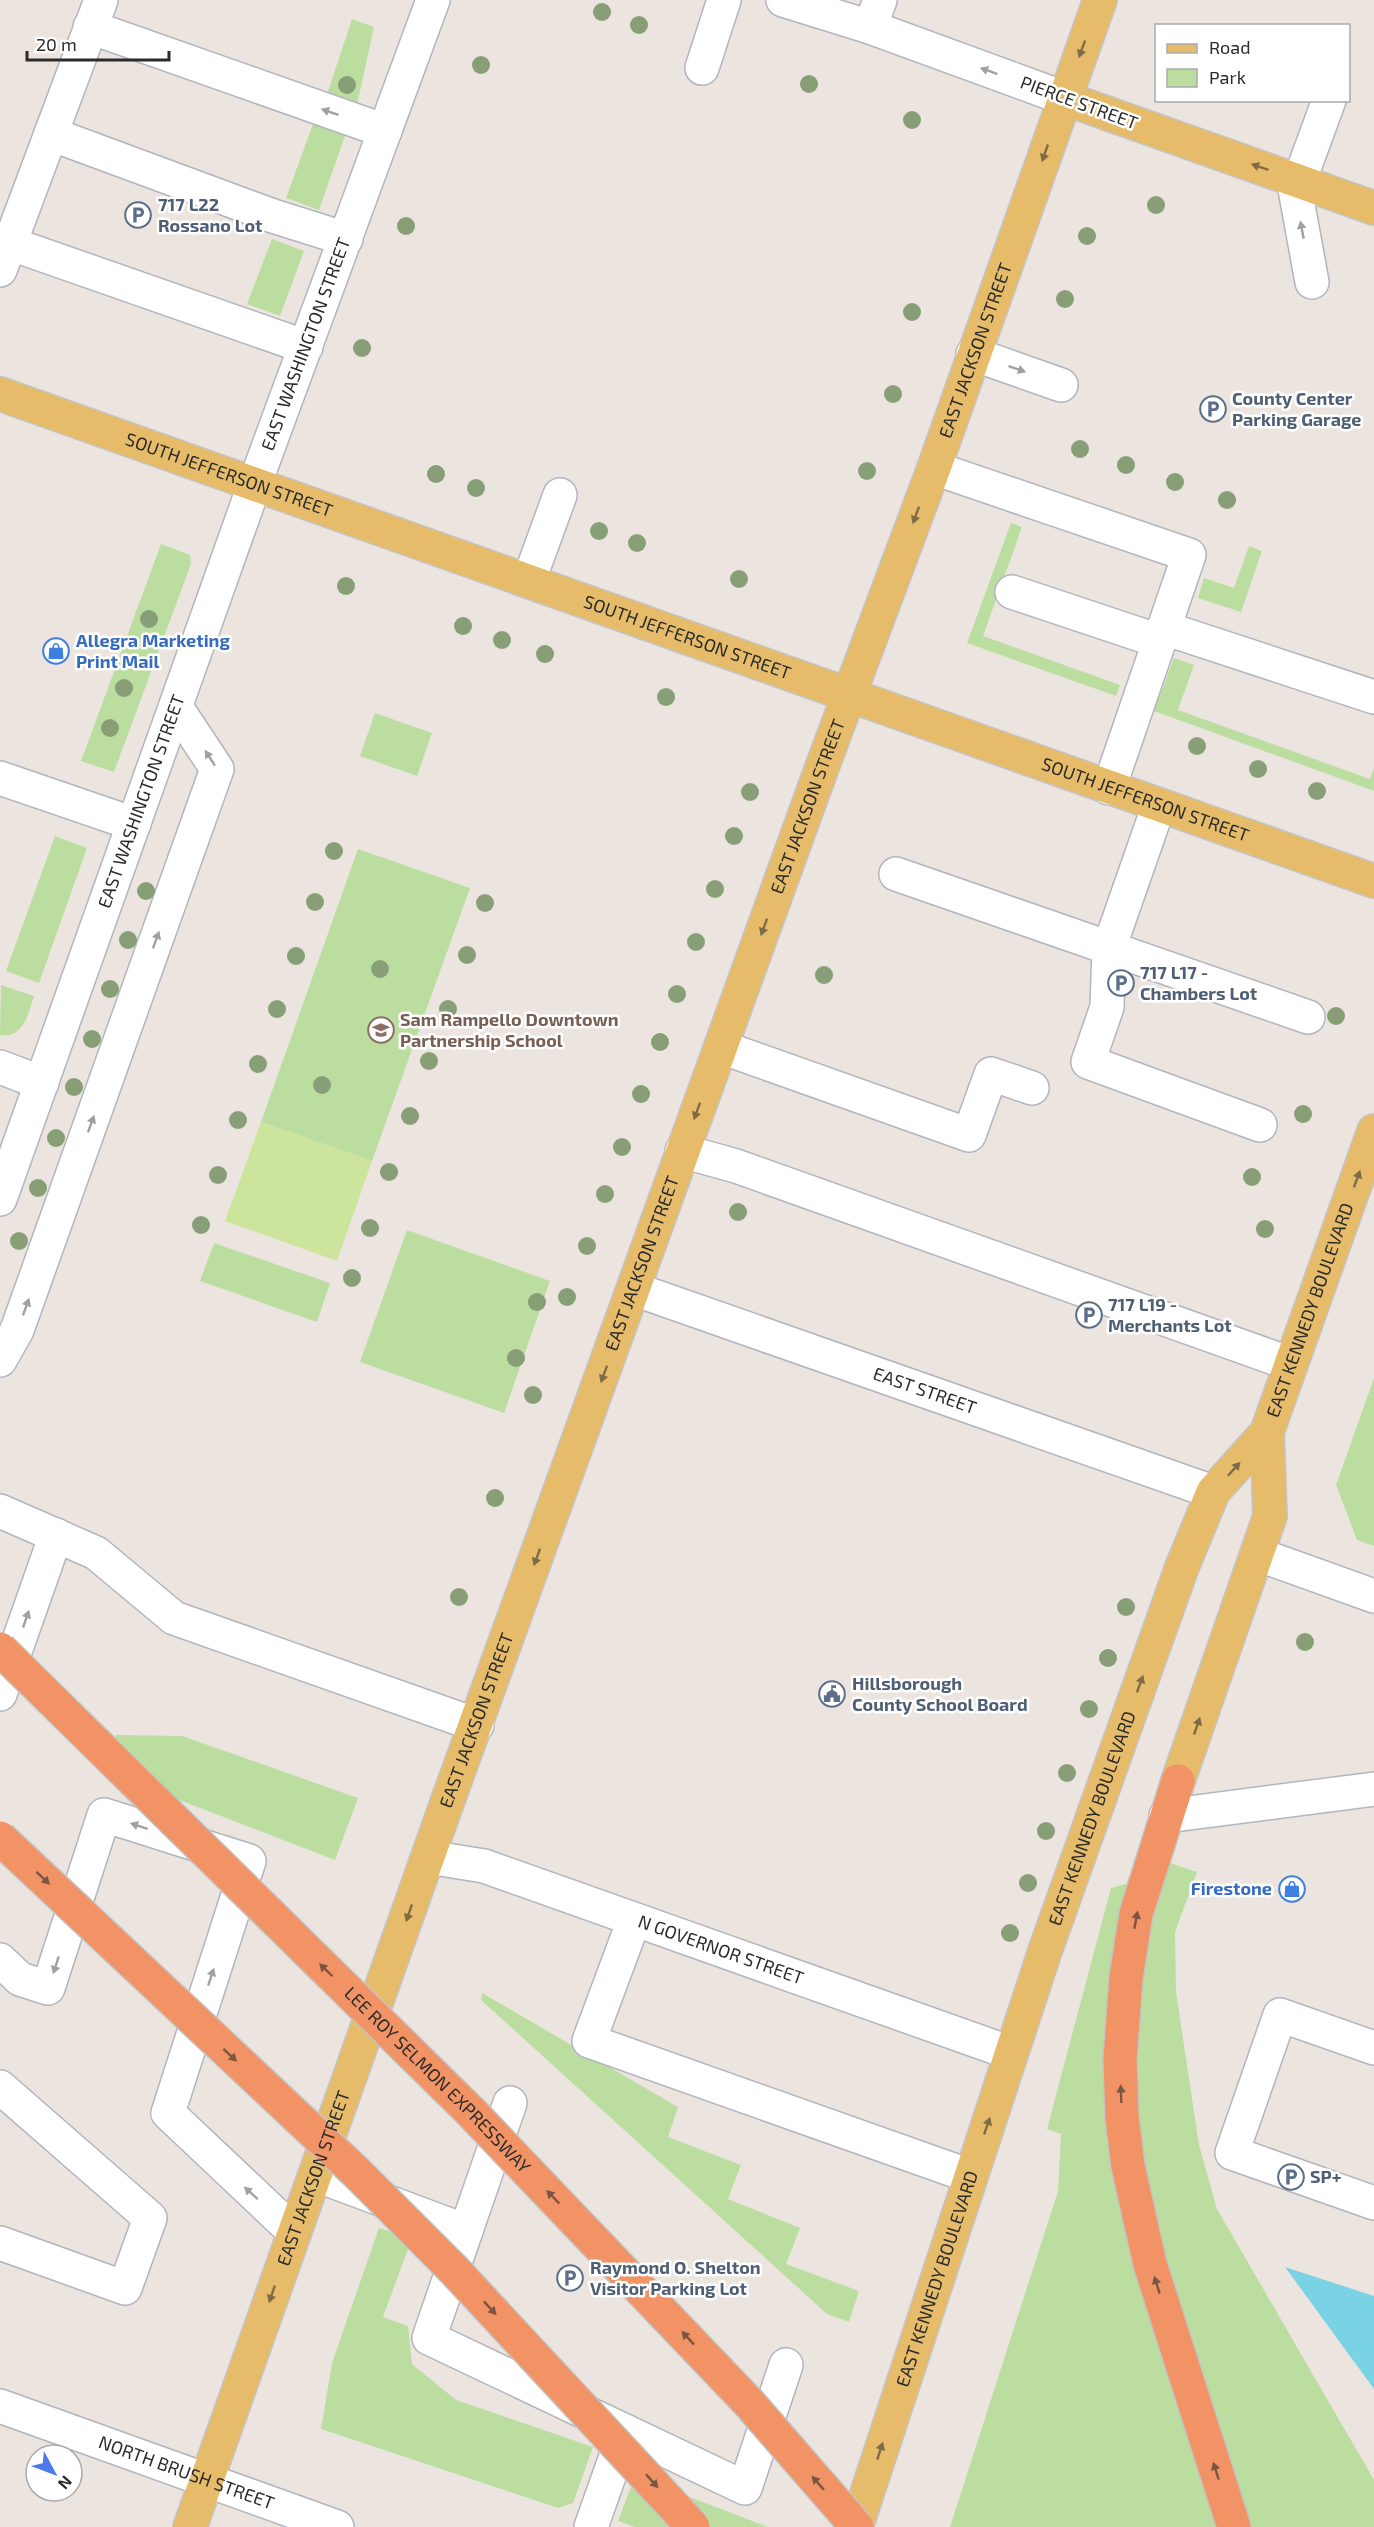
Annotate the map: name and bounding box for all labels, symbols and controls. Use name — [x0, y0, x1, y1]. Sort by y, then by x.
scale bar — [27, 24, 170, 62]
legend — [1155, 24, 1350, 102]
text: 20 m — [36, 33, 77, 55]
text: Road — [1209, 36, 1250, 58]
one-way arrow — [1077, 40, 1086, 58]
one-way arrow — [980, 66, 998, 75]
text: Park — [1209, 66, 1246, 88]
street label: PIERCE STREET — [1018, 71, 1141, 134]
one-way arrow — [321, 106, 339, 116]
one-way arrow — [1040, 144, 1050, 162]
one-way arrow — [1250, 161, 1268, 171]
place label: 717 L22 Rossano Lot — [158, 193, 263, 236]
parking icon: 717 L22 Rossano Lot — [123, 200, 153, 230]
one-way arrow — [1297, 220, 1306, 239]
street label: EAST WASHINGTON STREET — [256, 234, 355, 453]
street label: EAST JACKSON STREET — [934, 259, 1016, 441]
one-way arrow — [1008, 365, 1026, 374]
place label: County Center Parking Garage — [1232, 387, 1362, 430]
parking icon: County Center Parking Garage — [1198, 394, 1228, 424]
street label: SOUTH JEFFERSON STREET — [123, 427, 336, 521]
one-way arrow — [911, 506, 921, 524]
street label: SOUTH JEFFERSON STREET — [581, 590, 795, 684]
place label: Allegra Marketing Print Mail — [76, 629, 230, 672]
shop icon: Allegra Marketing Print Mail — [41, 636, 71, 666]
street label: EAST WASHINGTON STREET — [92, 691, 189, 911]
street label: EAST JACKSON STREET — [765, 715, 849, 897]
one-way arrow — [204, 750, 216, 766]
street label: SOUTH JEFFERSON STREET — [1039, 752, 1253, 846]
one-way arrow — [758, 919, 768, 937]
one-way arrow — [152, 931, 162, 949]
place label: 717 L17 - Chambers Lot — [1140, 961, 1258, 1004]
parking icon: 717 L17 - Chambers Lot — [1106, 968, 1136, 998]
place label: Sam Rampello Downtown Partnership School — [400, 1008, 619, 1051]
school or university icon: Sam Rampello Downtown Partnership School — [366, 1015, 396, 1045]
one-way arrow — [692, 1102, 701, 1120]
one-way arrow — [87, 1115, 97, 1133]
one-way arrow — [1353, 1170, 1362, 1188]
street label: EAST JACKSON STREET — [600, 1172, 683, 1354]
street label: EAST KENNEDY BOULEVARD — [1261, 1200, 1358, 1420]
place label: 717 L19 - Merchants Lot — [1108, 1293, 1232, 1336]
one-way arrow — [21, 1298, 31, 1316]
parking icon: 717 L19 - Merchants Lot — [1074, 1300, 1104, 1330]
street label: EAST STREET — [870, 1362, 980, 1418]
one-way arrow — [598, 1365, 608, 1383]
one-way arrow — [1227, 1462, 1240, 1477]
one-way arrow — [532, 1548, 542, 1566]
one-way arrow — [22, 1610, 32, 1628]
street label: EAST JACKSON STREET — [434, 1629, 518, 1811]
place label: Hillsborough County School Board — [852, 1672, 1028, 1715]
one-way arrow — [1136, 1675, 1146, 1693]
public building icon: Hillsborough County School Board — [817, 1679, 847, 1709]
street label: EAST KENNEDY BOULEVARD — [1043, 1708, 1140, 1928]
one-way arrow — [1193, 1717, 1203, 1735]
one-way arrow — [130, 1821, 148, 1830]
one-way arrow — [35, 1871, 50, 1885]
shop icon: Firestone — [1277, 1874, 1307, 1904]
place label: Firestone — [1191, 1877, 1272, 1899]
one-way arrow — [403, 1904, 413, 1922]
street label: N GOVERNOR STREET — [635, 1910, 807, 1989]
one-way arrow — [1132, 1910, 1141, 1929]
one-way arrow — [51, 1956, 60, 1974]
one-way arrow — [319, 1964, 333, 1978]
one-way arrow — [207, 1968, 217, 1986]
street label: LEE ROY SELMON EXPRESSWAY — [340, 1982, 536, 2178]
one-way arrow — [223, 2048, 238, 2062]
one-way arrow — [1117, 2085, 1126, 2104]
street label: EAST JACKSON STREET — [272, 2087, 354, 2269]
one-way arrow — [983, 2117, 992, 2135]
parking icon: SP+ — [1276, 2162, 1306, 2192]
place label: SP+ — [1310, 2165, 1341, 2187]
street label: EAST KENNEDY BOULEVARD — [891, 2168, 982, 2390]
one-way arrow — [243, 2186, 258, 2200]
one-way arrow — [546, 2189, 560, 2204]
place label: Raymond O. Shelton Visitor Parking Lot — [590, 2256, 761, 2299]
parking icon: Raymond O. Shelton Visitor Parking Lot — [555, 2263, 585, 2293]
one-way arrow — [1152, 2276, 1161, 2294]
one-way arrow — [267, 2285, 277, 2303]
one-way arrow — [483, 2301, 497, 2315]
one-way arrow — [681, 2330, 695, 2345]
street label: NORTH BRUSH STREET — [96, 2430, 278, 2514]
one-way arrow — [876, 2442, 885, 2460]
north arrow — [24, 2443, 84, 2503]
one-way arrow — [1211, 2462, 1220, 2480]
text: N — [55, 2473, 77, 2494]
one-way arrow — [645, 2473, 658, 2488]
one-way arrow — [812, 2475, 825, 2491]

